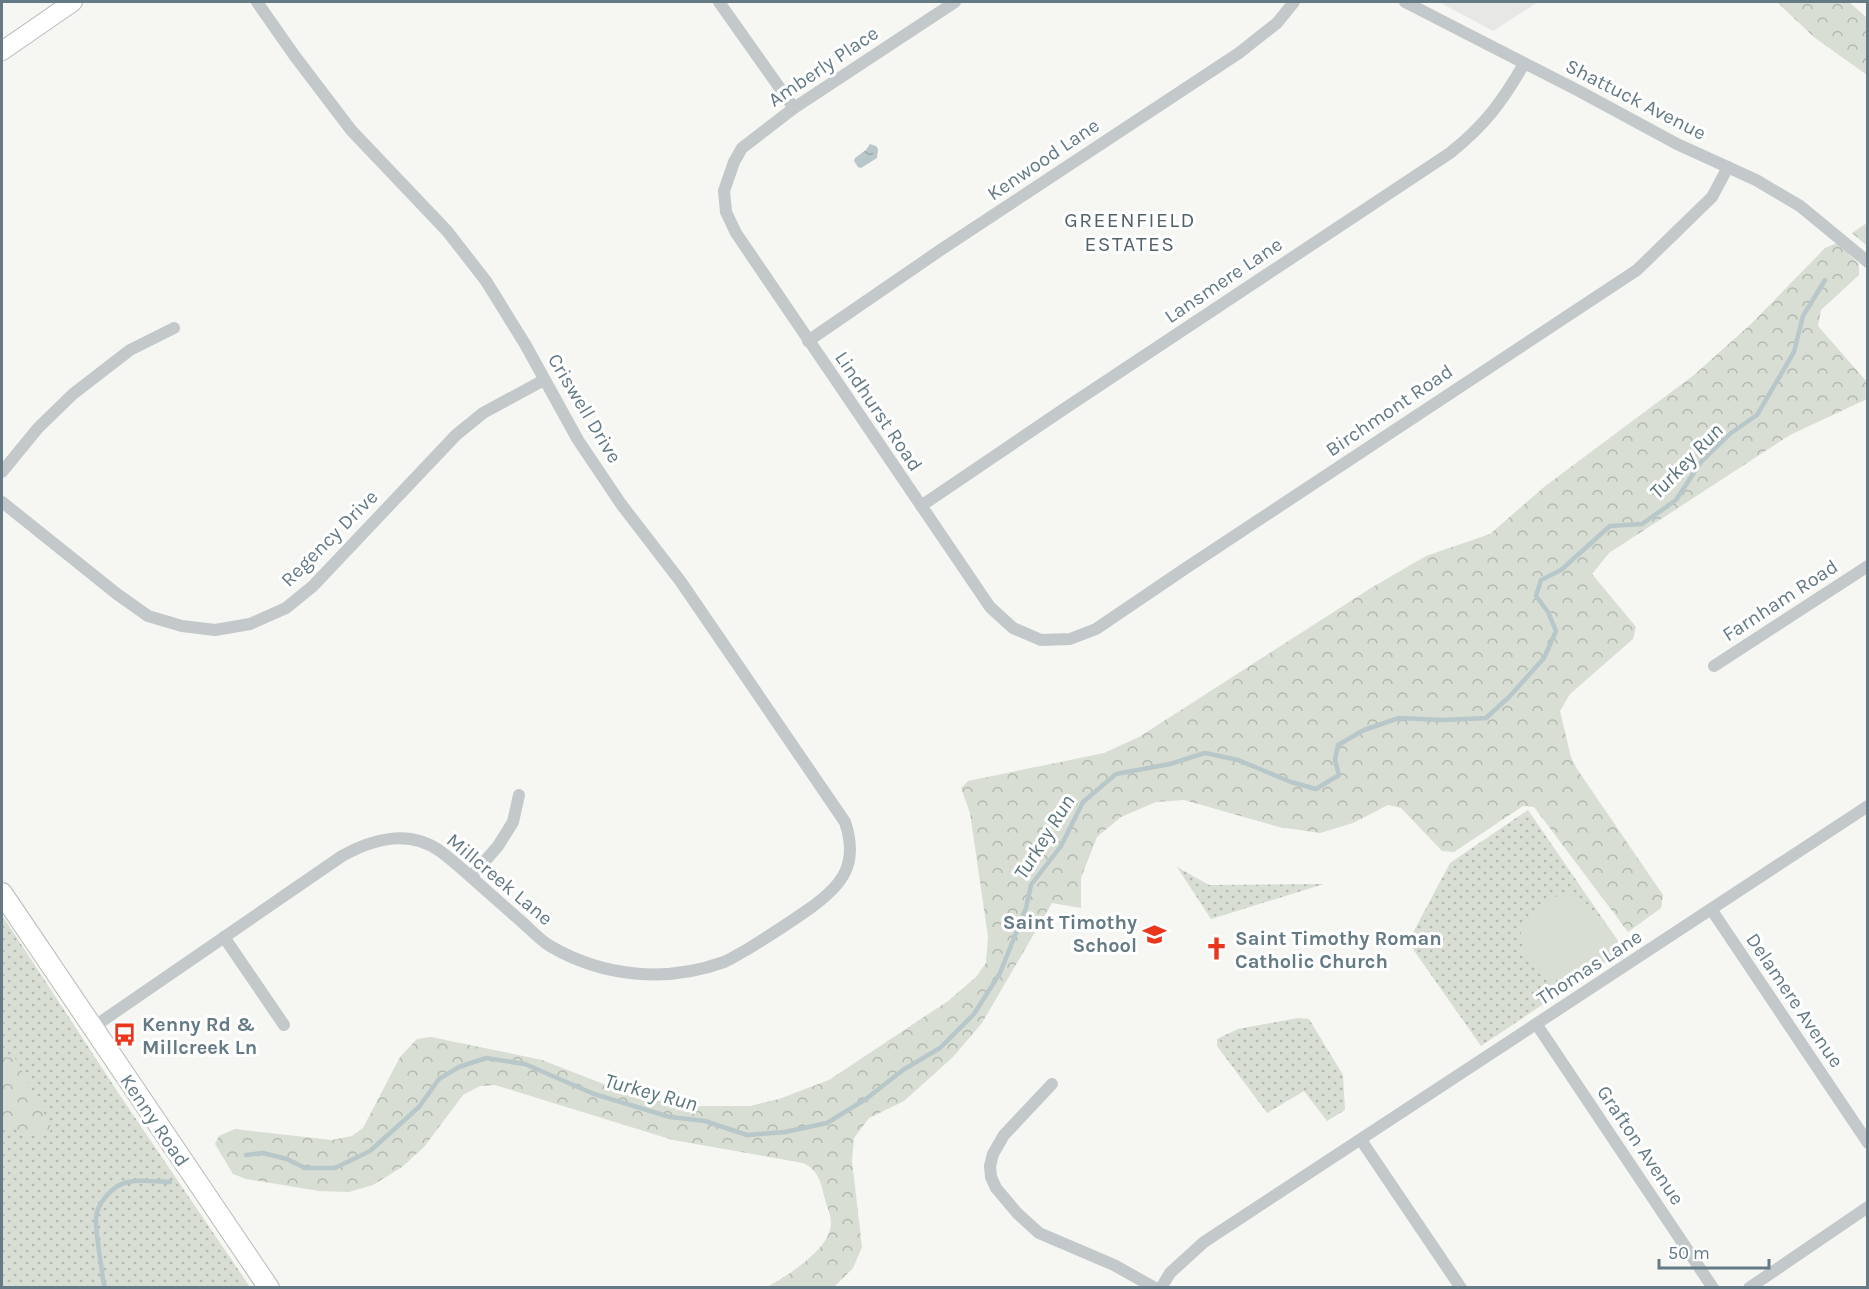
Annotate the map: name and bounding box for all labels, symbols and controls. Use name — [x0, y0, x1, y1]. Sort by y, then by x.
street label: Amberly Place — [764, 21, 883, 112]
street label: Shattuck Avenue — [1562, 54, 1710, 145]
street label: Kenwood Lane — [983, 113, 1104, 205]
district label: GREENFIELD ESTATES — [1064, 208, 1196, 256]
street label: Lansmere Lane — [1160, 233, 1286, 328]
street label: Lindhurst Road — [830, 347, 927, 476]
street label: Criswell Drive — [543, 349, 626, 467]
street label: Birchmont Road — [1321, 359, 1457, 461]
water label: Turkey Run — [1644, 418, 1728, 504]
street label: Regency Drive — [276, 485, 382, 591]
street label: Farnham Road — [1718, 555, 1842, 646]
water label: Turkey Run — [1009, 790, 1079, 884]
street label: Millcreek Lane — [442, 828, 557, 930]
place label: Saint Timothy School — [1003, 911, 1137, 957]
school or university icon: Saint Timothy School — [1142, 921, 1168, 947]
street label: Thomas Lane — [1532, 925, 1646, 1010]
place label: Saint Timothy Roman Catholic Church — [1235, 927, 1442, 973]
street label: Delamere Avenue — [1741, 929, 1848, 1072]
church icon: Saint Timothy Roman Catholic Church — [1204, 936, 1230, 962]
place label: Kenny Rd & Millcreek Ln — [142, 1013, 257, 1059]
bus stop icon: Kenny Rd & Millcreek Ln — [111, 1022, 137, 1048]
water label: Turkey Run — [602, 1068, 700, 1116]
street label: Kenny Road — [115, 1070, 194, 1171]
street label: Grafton Avenue — [1592, 1081, 1689, 1209]
scale bar — [1659, 1232, 1768, 1270]
text: 50 m — [1668, 1242, 1710, 1264]

